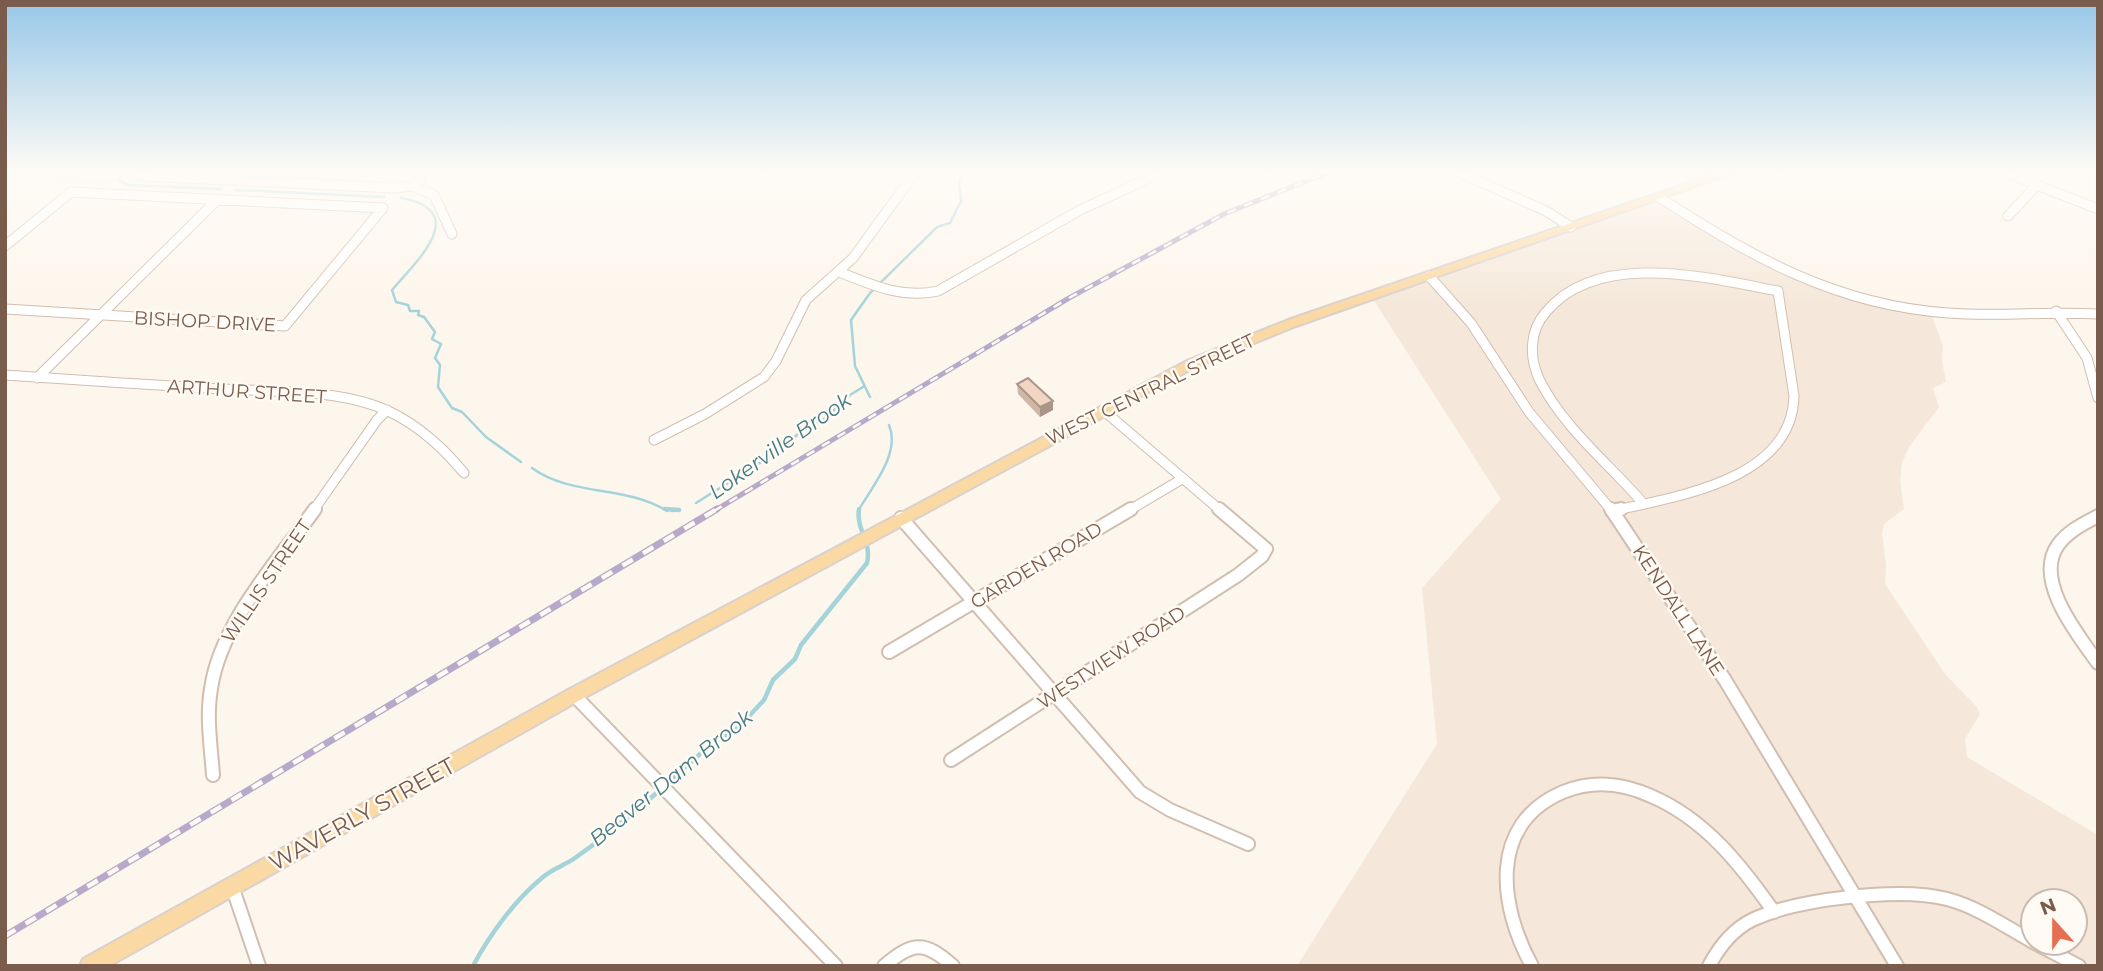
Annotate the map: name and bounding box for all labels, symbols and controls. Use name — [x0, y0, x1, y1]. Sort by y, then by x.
street label: BISHOP DRIVE — [133, 306, 277, 337]
street label: WEST CENTRAL STREET — [1042, 329, 1258, 450]
street label: ARTHUR STREET — [166, 374, 328, 409]
water label: Lokerville Brook — [704, 386, 857, 504]
street label: WILLIS STREET — [217, 515, 316, 647]
street label: GARDEN ROAD — [966, 517, 1106, 614]
street label: KENDALL LANE — [1628, 541, 1729, 680]
street label: WESTVIEW ROAD — [1033, 601, 1190, 714]
water label: Beaver Dam Brook — [584, 703, 758, 851]
street label: WAVERLY STREET — [264, 751, 461, 877]
north arrow — [2019, 887, 2089, 957]
text: N — [2037, 893, 2059, 920]

